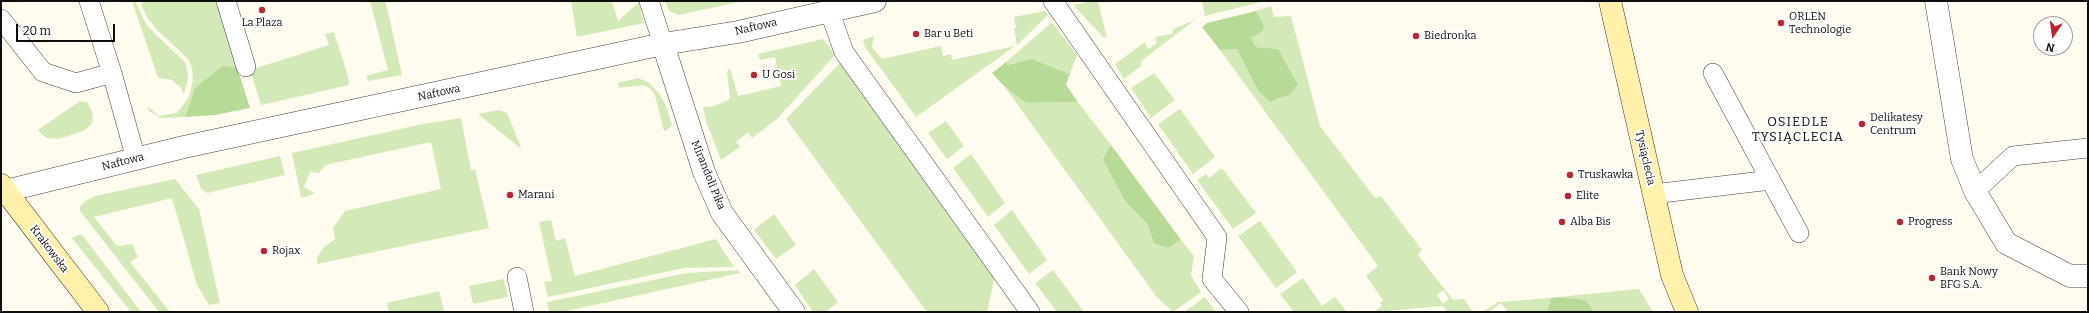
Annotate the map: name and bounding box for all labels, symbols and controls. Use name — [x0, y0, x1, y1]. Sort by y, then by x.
marker: La Plaza — [257, 5, 267, 15]
place label: ORLEN Technologie — [1789, 10, 1851, 36]
scale bar — [18, 16, 117, 42]
place label: La Plaza — [242, 16, 282, 30]
street label: Naftowa — [734, 16, 778, 38]
north arrow — [2033, 16, 2073, 56]
marker: ORLEN Technologie — [1776, 18, 1786, 28]
text: 20 m — [23, 24, 51, 38]
place label: Bar u Beti — [924, 27, 973, 41]
marker: Bar u Beti — [911, 29, 921, 39]
place label: Biedronka — [1424, 29, 1477, 43]
marker: Biedronka — [1411, 31, 1421, 41]
text: N — [2045, 40, 2056, 54]
place label: U Gosi — [762, 68, 795, 82]
marker: U Gosi — [749, 70, 759, 80]
street label: Naftowa — [417, 82, 461, 104]
place label: Delikatesy Centrum — [1870, 111, 1923, 137]
district label: OSIEDLE TYSIĄCLECIA — [1752, 114, 1844, 145]
marker: Delikatesy Centrum — [1857, 119, 1867, 129]
street label: Tysiąclecia — [1632, 129, 1658, 187]
street label: Mirandoli Pika — [688, 138, 728, 212]
street label: Naftowa — [101, 150, 145, 174]
place label: Truskawka — [1578, 168, 1633, 182]
marker: Truskawka — [1565, 170, 1575, 180]
place label: Marani — [518, 188, 554, 202]
place label: Elite — [1576, 189, 1599, 203]
marker: Marani — [505, 190, 515, 200]
marker: Elite — [1563, 191, 1573, 201]
place label: Alba Bis — [1570, 215, 1611, 229]
place label: Progress — [1908, 215, 1953, 229]
marker: Alba Bis — [1557, 217, 1567, 227]
marker: Progress — [1895, 217, 1905, 227]
street label: Krakowska — [27, 223, 71, 275]
place label: Rojax — [272, 244, 300, 258]
marker: Rojax — [259, 246, 269, 256]
place label: Bank Nowy BFG S.A. — [1940, 265, 1998, 291]
marker: Bank Nowy BFG S.A. — [1927, 273, 1937, 283]

